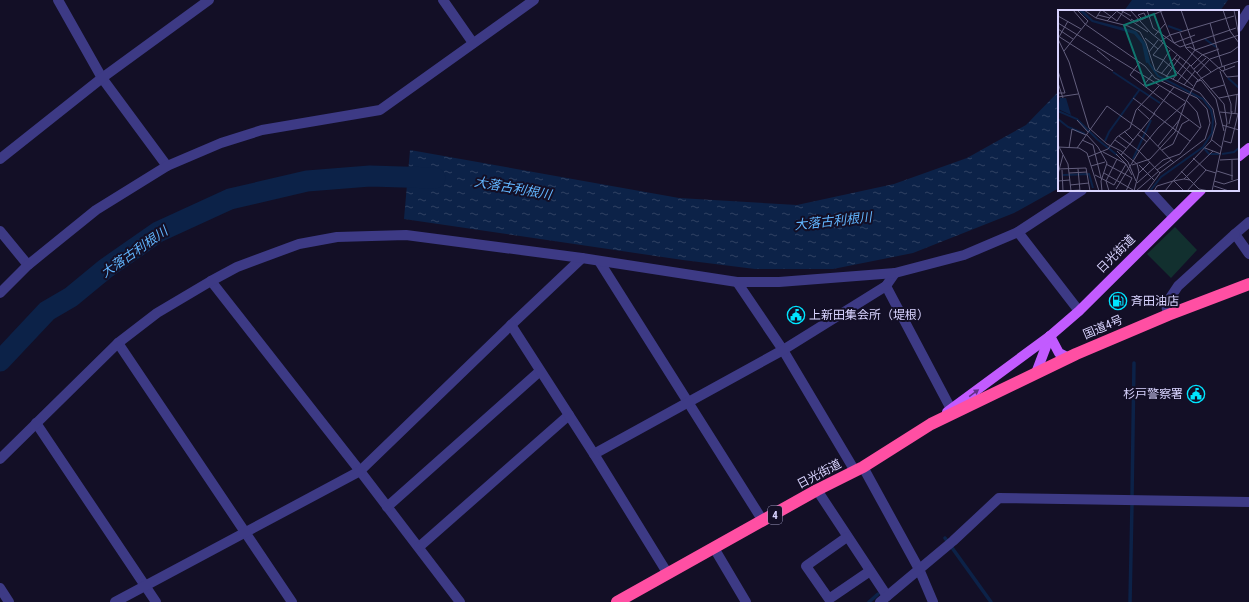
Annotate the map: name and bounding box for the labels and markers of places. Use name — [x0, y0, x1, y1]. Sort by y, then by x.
fuel station icon: 斉田油店 — [1108, 291, 1128, 311]
place label: 斉田油店 — [1131, 294, 1179, 308]
public building icon: 上新田集会所（堤根） — [786, 305, 806, 325]
place label: 上新田集会所（堤根） — [809, 308, 929, 322]
public building icon: 杉戸警察署 — [1186, 384, 1206, 404]
place label: 杉戸警察署 — [1123, 387, 1183, 401]

